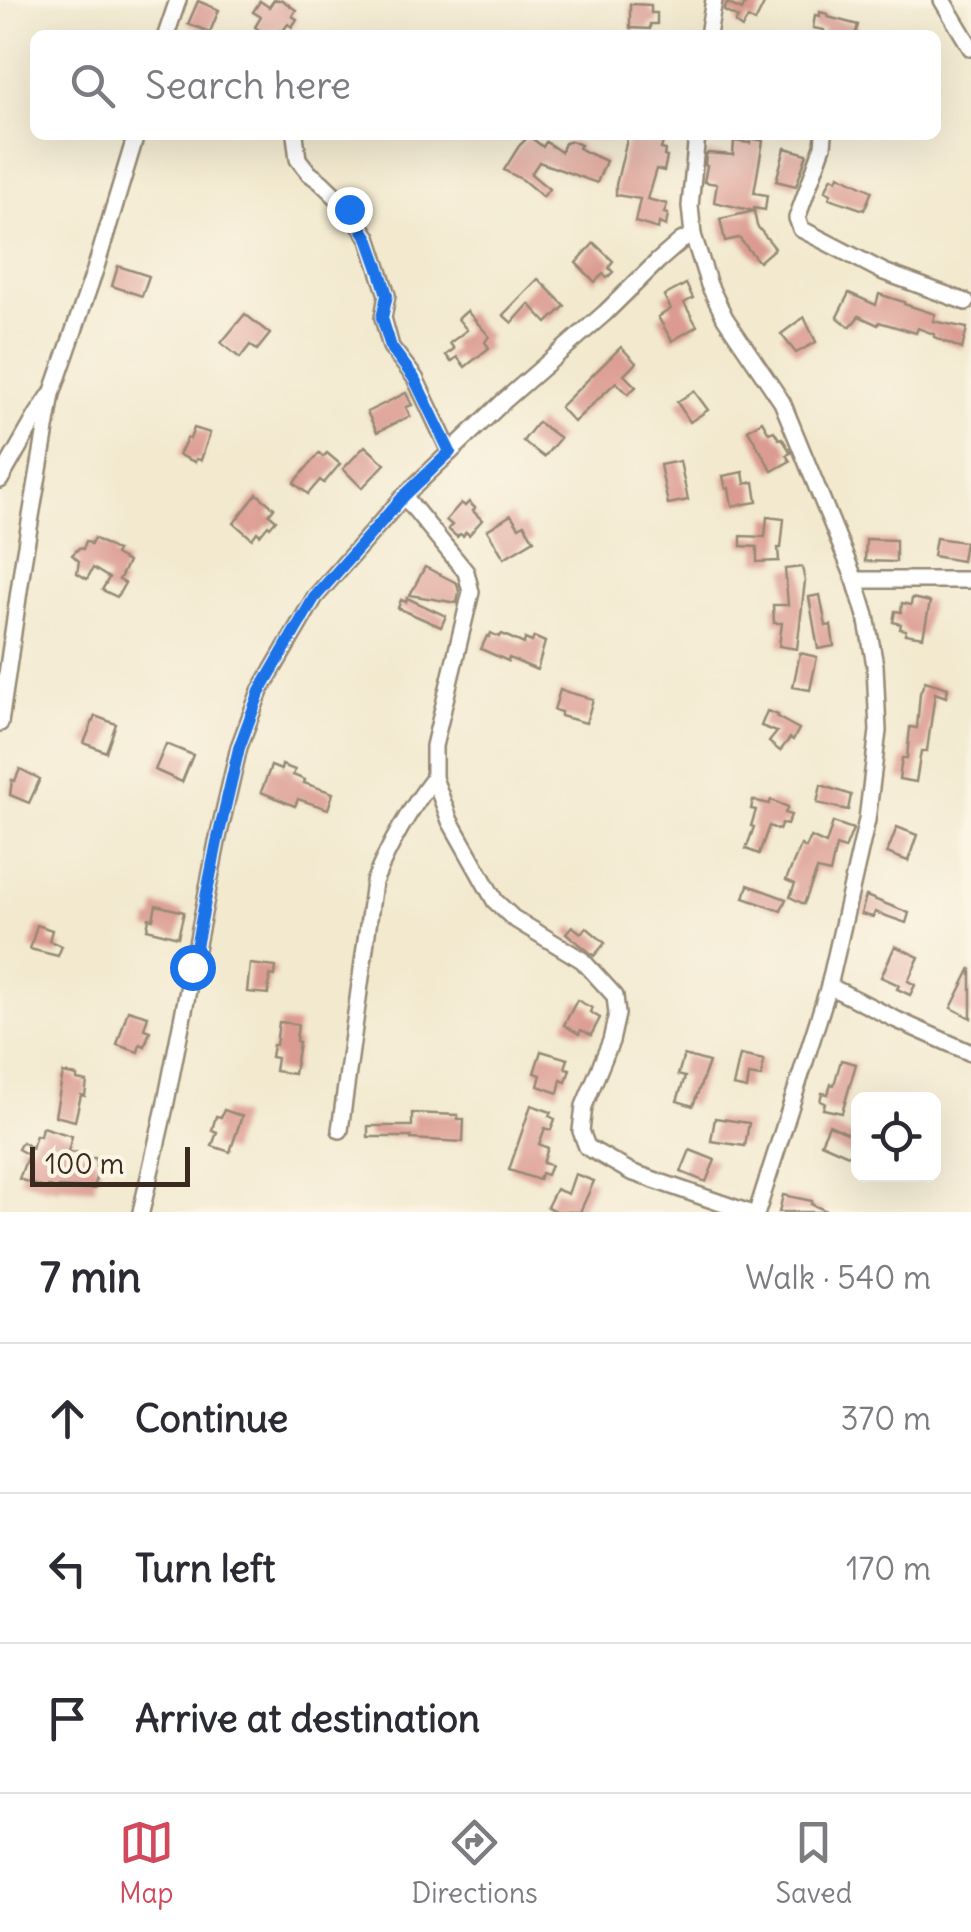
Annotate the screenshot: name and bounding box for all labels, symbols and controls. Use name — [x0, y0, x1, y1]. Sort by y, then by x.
search box — [30, 30, 941, 140]
icon: search — [65, 58, 120, 113]
text: Search here — [145, 62, 351, 109]
route end — [327, 187, 373, 233]
route start — [170, 945, 216, 991]
map controls — [851, 1092, 941, 1182]
button: locate — [851, 1092, 941, 1182]
scale bar — [30, 1142, 190, 1186]
text: 100 m — [45, 1146, 124, 1182]
text: 7 min — [40, 1251, 141, 1303]
text: Walk · 540 m — [745, 1257, 931, 1298]
icon: ahead — [40, 1391, 95, 1446]
text: Continue — [135, 1395, 288, 1442]
text: 370 m — [840, 1398, 931, 1439]
icon: left — [40, 1541, 95, 1596]
text: Turn left — [135, 1545, 275, 1592]
text: 170 m — [846, 1548, 931, 1589]
icon: arrive — [40, 1691, 95, 1746]
text: Arrive at destination — [135, 1695, 480, 1742]
tab: Map — [119, 1815, 174, 1911]
tab: Directions — [411, 1815, 538, 1911]
tab: Saved — [775, 1815, 852, 1911]

